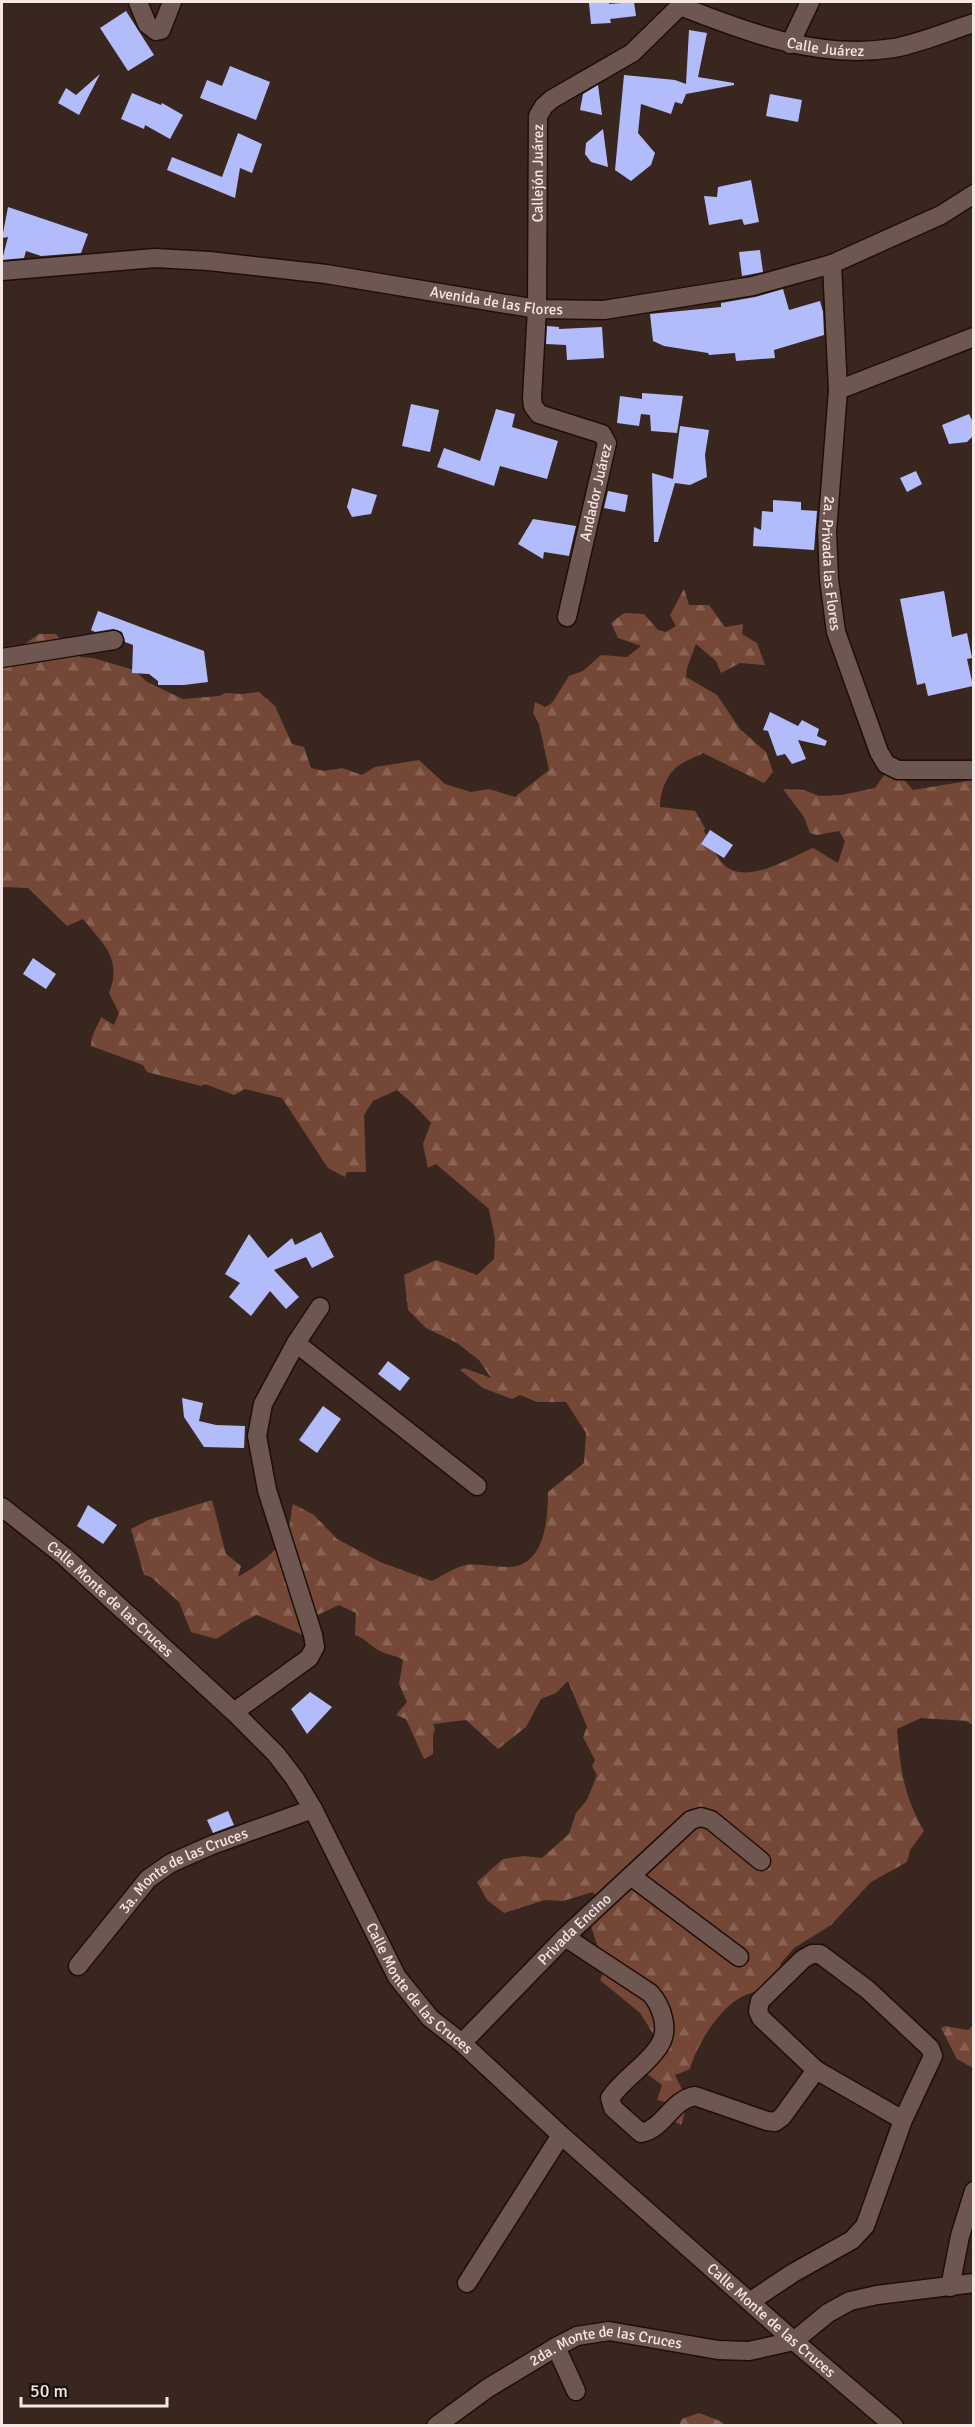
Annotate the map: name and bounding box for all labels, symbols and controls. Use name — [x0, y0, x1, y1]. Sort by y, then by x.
street label: Calle Juárez — [785, 33, 865, 60]
street label: Callejón Juárez — [528, 124, 547, 222]
street label: Avenida de las Flores — [429, 282, 563, 318]
street label: Andador Juárez — [576, 441, 616, 543]
street label: 2a. Privada las Flores — [818, 495, 845, 632]
street label: Calle Monte de las Cruces — [43, 1537, 177, 1661]
street label: 3a. Monte de las Cruces — [115, 1824, 251, 1917]
street label: Privada Encino — [534, 1890, 615, 1969]
street label: Calle Monte de las Cruces — [362, 1920, 477, 2058]
street label: Calle Monte de las Cruces — [703, 2259, 839, 2382]
street label: 2da. Monte de las Cruces — [526, 2322, 684, 2370]
scale bar — [21, 2370, 166, 2408]
text: 50 m — [30, 2380, 68, 2402]

